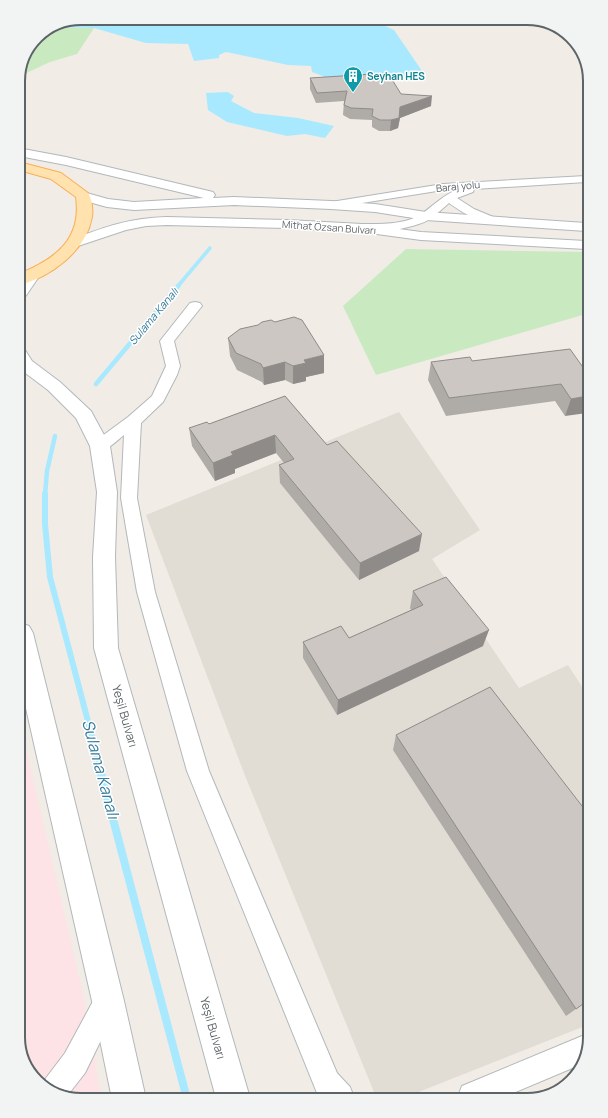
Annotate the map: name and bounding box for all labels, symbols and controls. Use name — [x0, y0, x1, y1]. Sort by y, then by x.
building icon: Seyhan HES — [342, 65, 364, 93]
place label: Seyhan HES — [367, 69, 425, 83]
street label: Baraj yolu — [435, 177, 481, 195]
street label: Mithat Özsan Bulvarı — [282, 217, 376, 237]
water label: Sulama Kanalı — [125, 283, 182, 348]
street label: Yeşil Bulvarı — [108, 683, 142, 749]
water label: Sulama Kanalı — [77, 717, 125, 822]
street label: Yeşil Bulvarı — [196, 995, 230, 1061]

